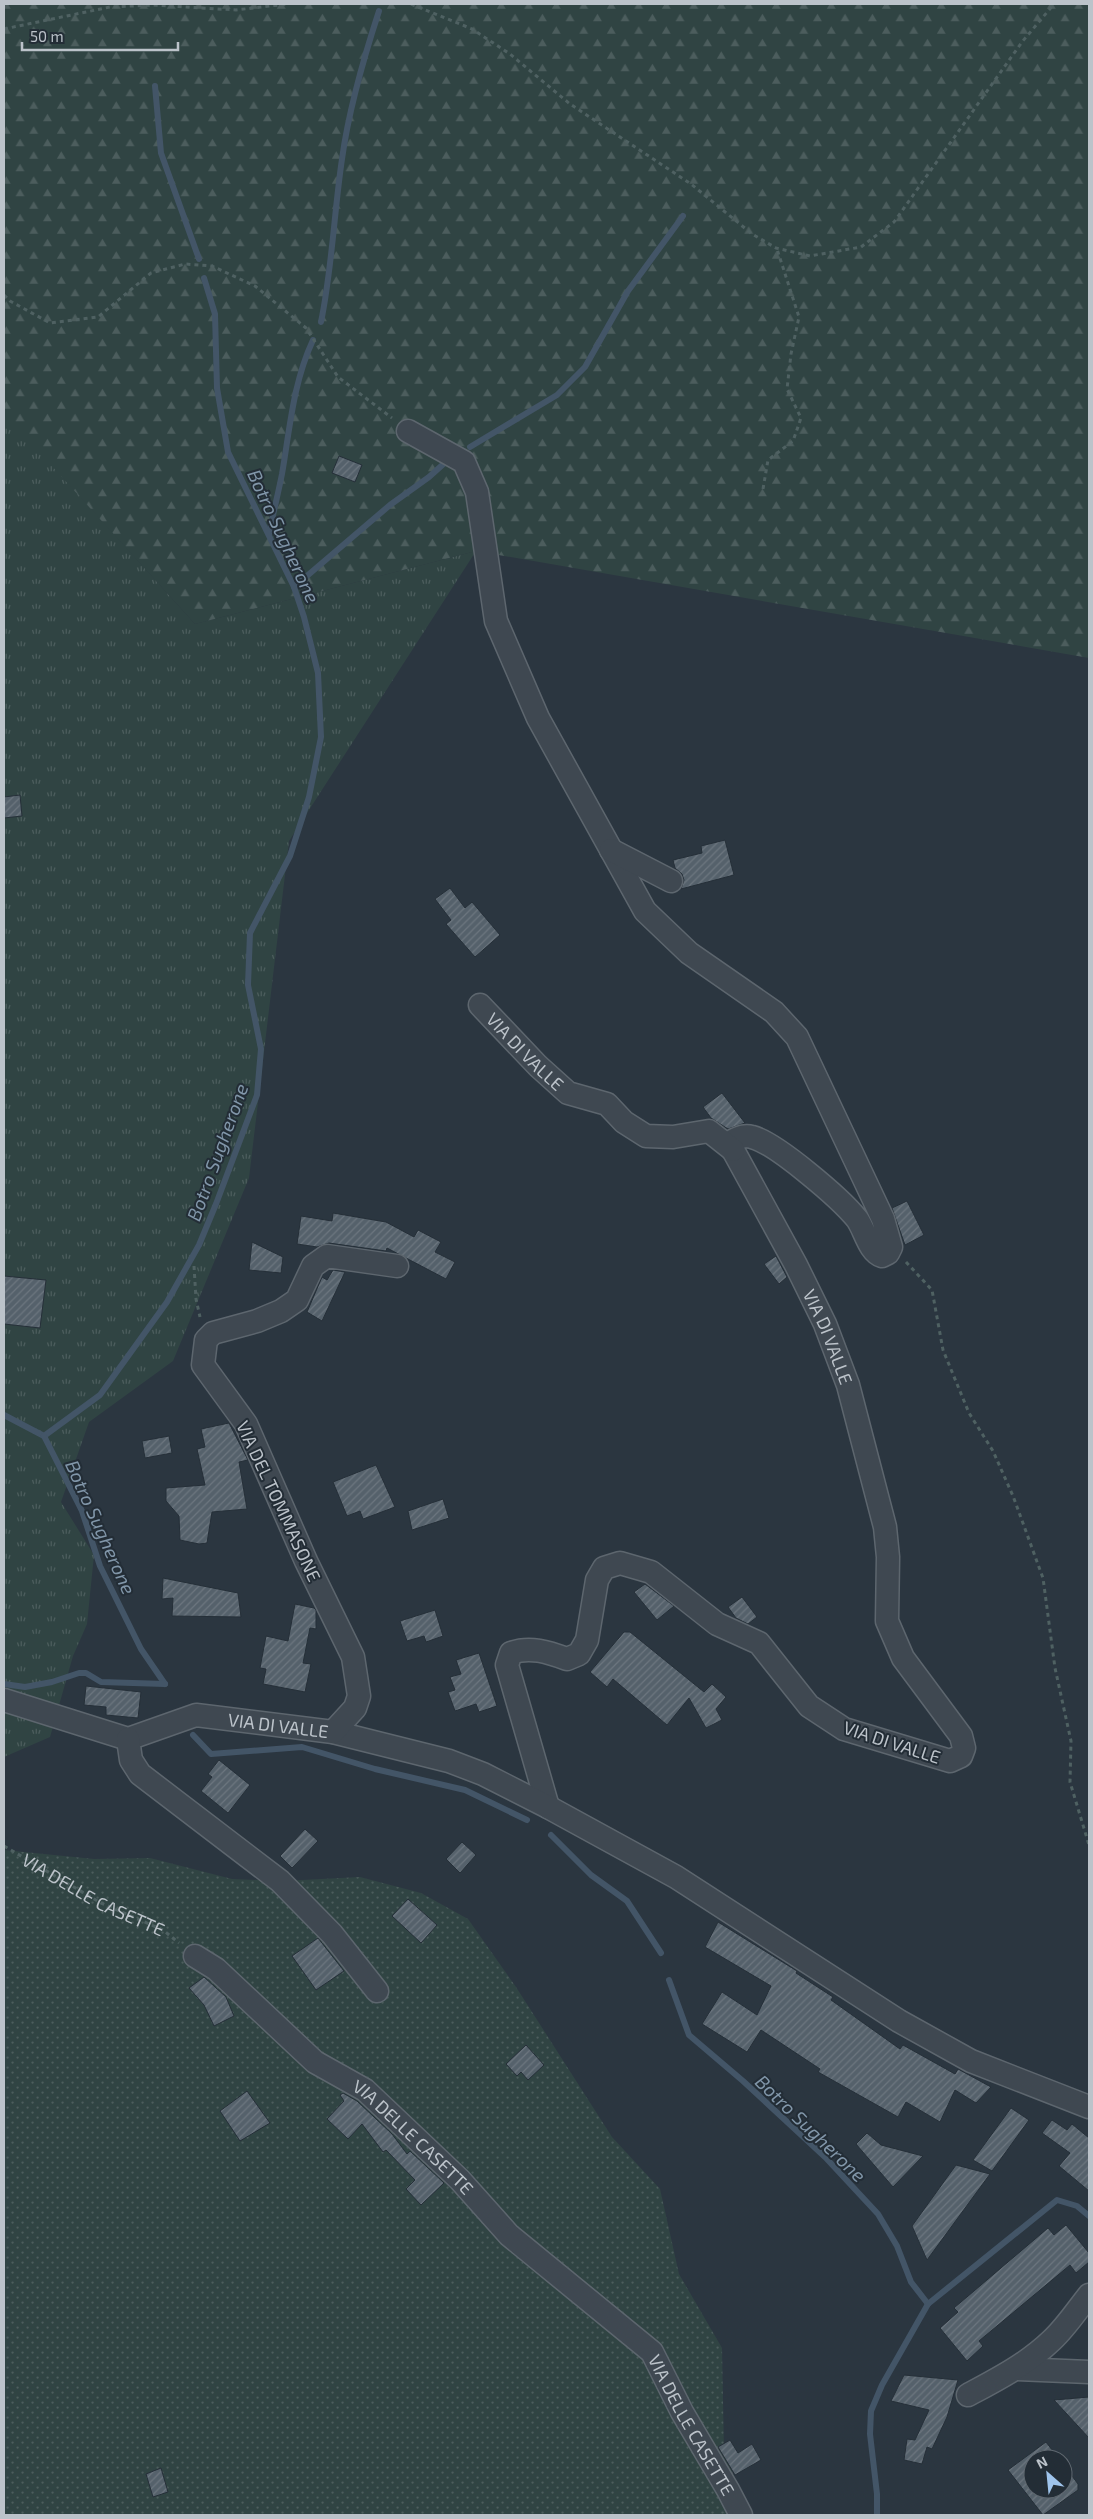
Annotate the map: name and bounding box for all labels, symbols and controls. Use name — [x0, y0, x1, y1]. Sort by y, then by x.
scale bar — [22, 20, 179, 52]
text: 50 m — [30, 27, 64, 45]
water label: Botro Sugherone — [243, 466, 325, 606]
street label: VIA DI VALLE — [482, 1008, 569, 1095]
water label: Botro Sugherone — [181, 1080, 253, 1224]
street label: VIA DI VALLE — [799, 1286, 858, 1387]
street label: VIA DEL TOMMASONE — [232, 1417, 326, 1585]
water label: Botro Sugherone — [61, 1456, 141, 1598]
street label: VIA DI VALLE — [227, 1708, 330, 1742]
street label: VIA DI VALLE — [841, 1716, 943, 1768]
street label: VIA DELLE CASETTE — [18, 1848, 168, 1940]
water label: Botro Sugherone — [751, 2069, 871, 2187]
street label: VIA DELLE CASETTE — [349, 2075, 478, 2199]
street label: VIA DELLE CASETTE — [644, 2351, 740, 2499]
north arrow — [1023, 2449, 1073, 2499]
text: N — [1034, 2452, 1050, 2472]

